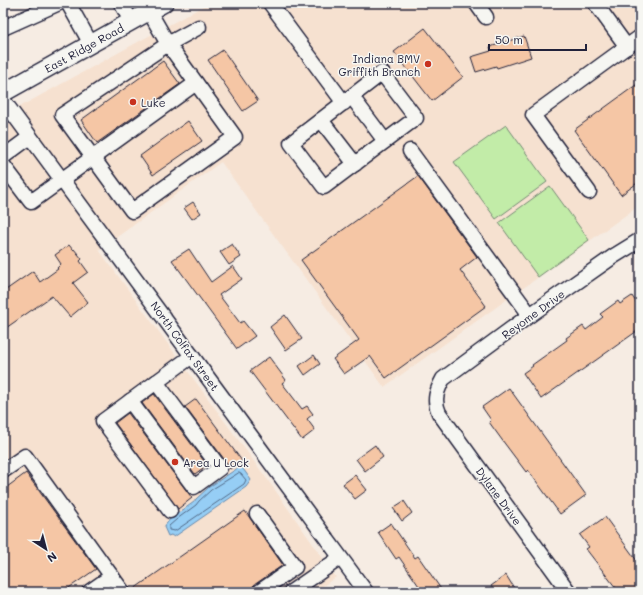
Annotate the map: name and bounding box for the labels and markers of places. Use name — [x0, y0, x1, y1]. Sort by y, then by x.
place label: Indiana BMV Griffith Branch — [339, 51, 420, 79]
marker: Indiana BMV Griffith Branch — [423, 59, 433, 69]
place label: Luke — [141, 95, 166, 110]
marker: Luke — [128, 97, 138, 107]
place label: Area U Lock — [183, 455, 249, 470]
marker: Area U Lock — [170, 457, 180, 467]

